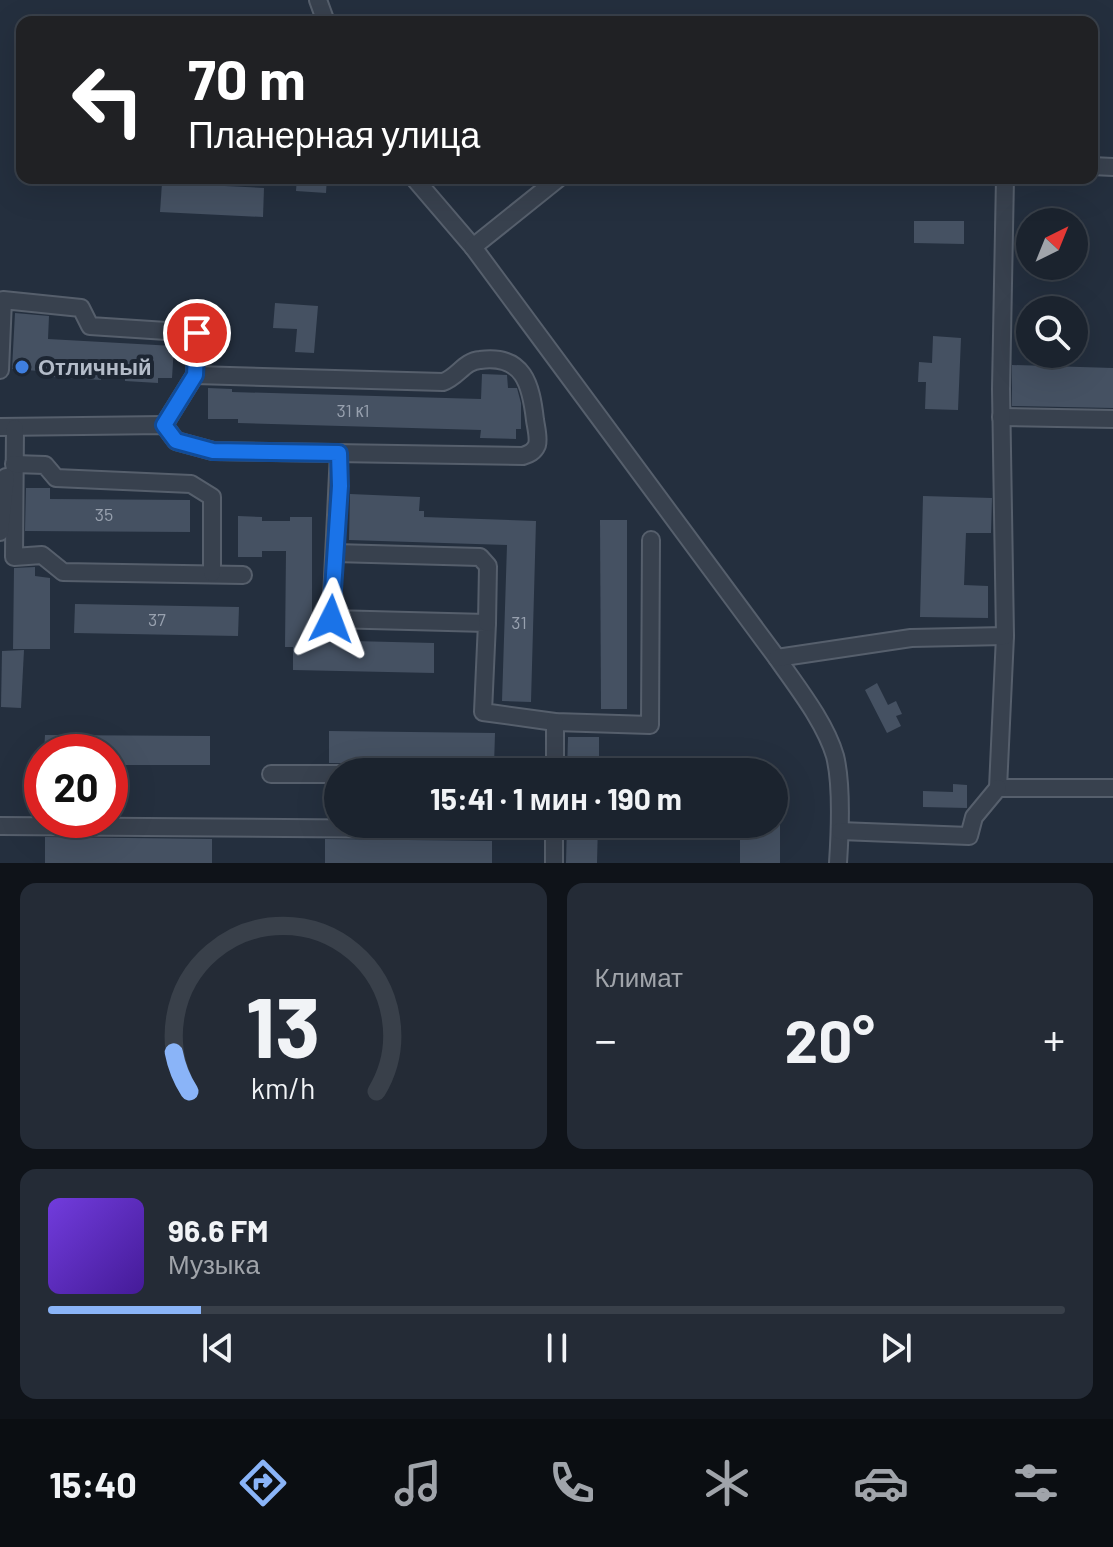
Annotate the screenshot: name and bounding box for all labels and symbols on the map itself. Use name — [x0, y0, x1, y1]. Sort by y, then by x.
north arrow — [1016, 208, 1088, 280]
pin — [163, 299, 231, 367]
place label: Отличный — [38, 353, 151, 379]
marker: Отличный — [13, 358, 31, 376]
house number: 31 к1 — [336, 399, 370, 421]
house number: 35 — [95, 503, 113, 525]
position arrow — [289, 577, 373, 661]
house number: 37 — [148, 608, 166, 630]
house number: 31 — [511, 611, 527, 633]
speed limit sign: 20 — [24, 734, 128, 838]

